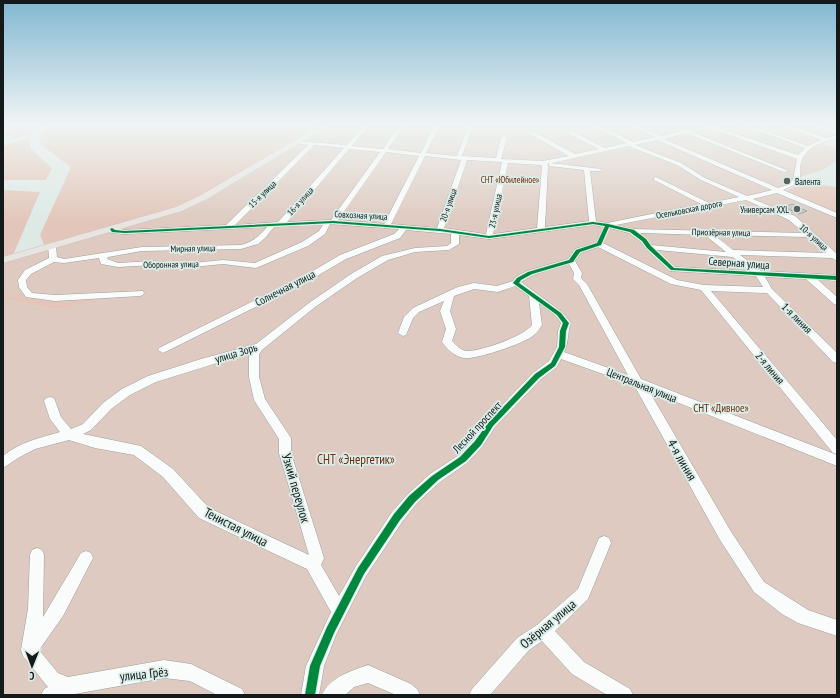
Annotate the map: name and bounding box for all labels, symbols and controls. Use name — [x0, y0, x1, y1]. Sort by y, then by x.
park label: СНТ «Юбилейное» — [481, 174, 540, 185]
marker: Валента — [782, 176, 792, 186]
place label: Валента — [795, 176, 821, 187]
street label: 15-я улица — [246, 178, 279, 210]
street label: 16-я улица — [284, 184, 316, 218]
street label: 20-я улица — [437, 187, 459, 223]
street label: 23-я улица — [486, 193, 504, 229]
street label: Осельковская дорога — [655, 197, 723, 221]
place label: Универсам XXL — [740, 204, 789, 215]
marker: Универсам XXL — [792, 204, 802, 214]
street label: Совхозная улица — [334, 208, 388, 222]
street label: 10-я улица — [797, 221, 831, 253]
street label: Приозёрная улица — [692, 226, 751, 238]
street label: Мирная улица — [170, 242, 216, 254]
street label: Северная улица — [708, 254, 770, 272]
street label: Оборонная улица — [143, 258, 199, 270]
street label: Солнечная улица — [252, 267, 318, 309]
street label: 1-я линия — [779, 300, 815, 336]
street label: улица Зорь — [213, 340, 259, 366]
street label: 2-я линия — [752, 349, 788, 387]
street label: Центральная улица — [605, 365, 679, 405]
street label: Лесной проспект — [449, 398, 505, 457]
park label: СНТ «Дивное» — [693, 401, 749, 415]
street label: 4-я линия — [663, 436, 701, 484]
street label: Узкий переулок — [278, 451, 314, 525]
park label: СНТ «Энергетик» — [317, 451, 395, 468]
street label: Тенистая улица — [201, 504, 271, 550]
street label: Озёрная улица — [517, 596, 579, 652]
north arrow — [12, 646, 52, 686]
street label: улица Грёз — [119, 663, 169, 685]
text: С — [29, 669, 34, 683]

